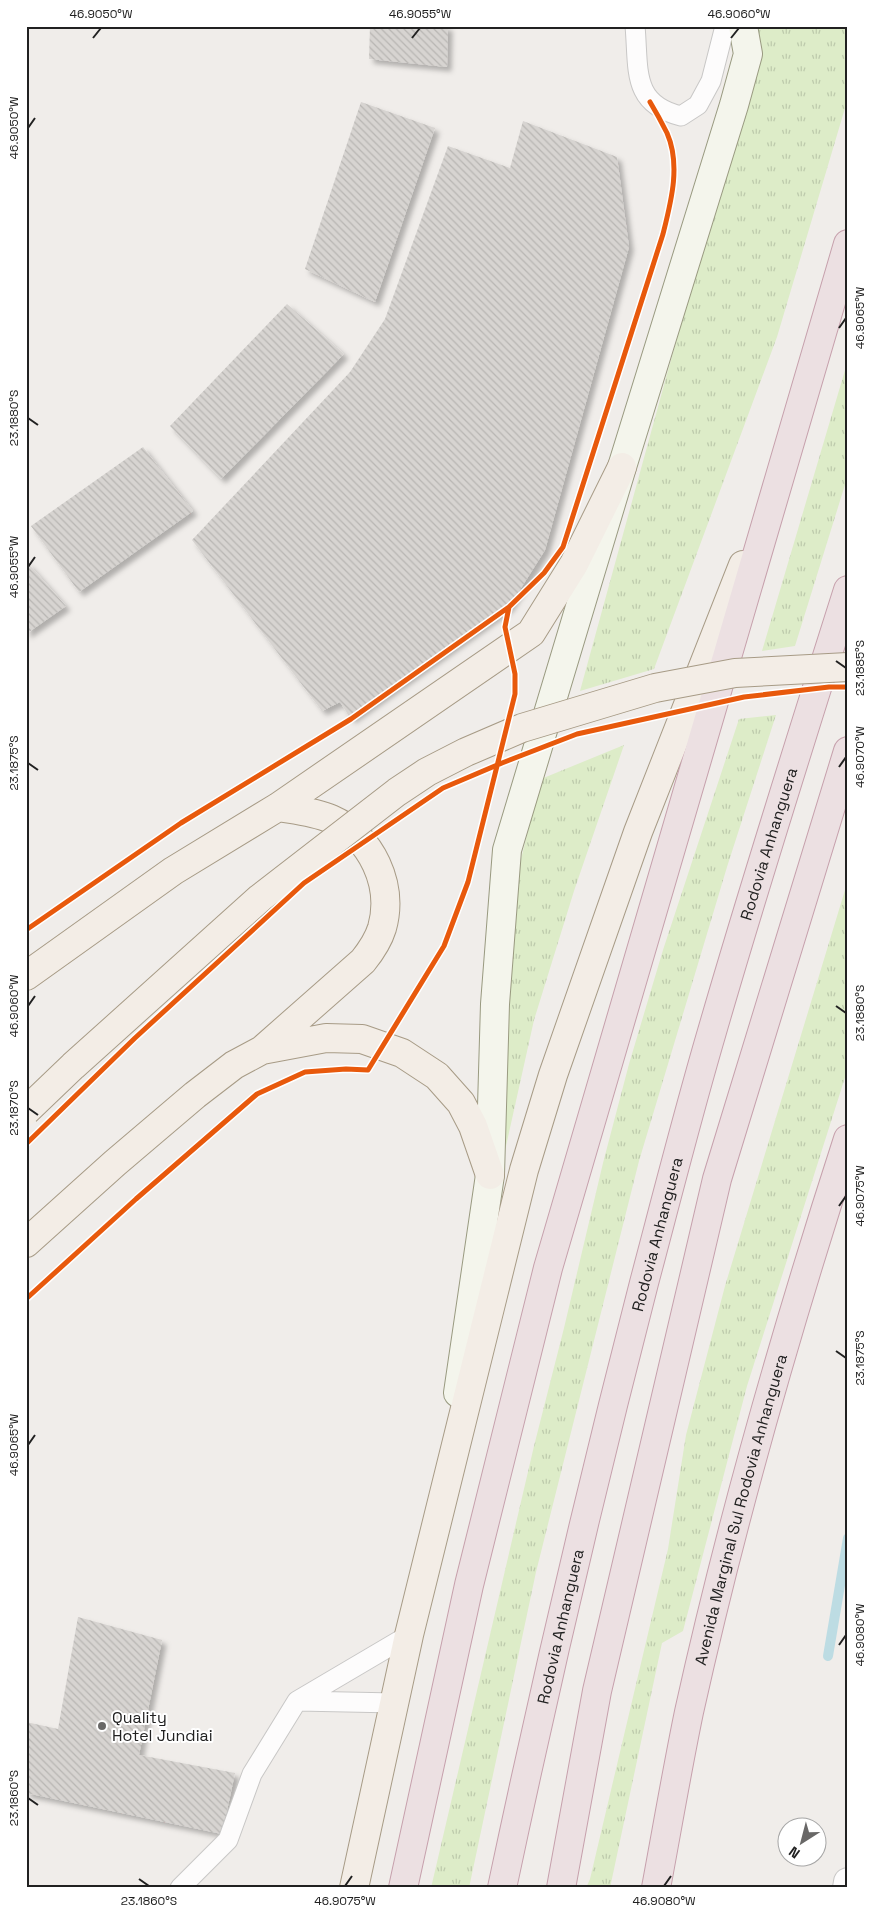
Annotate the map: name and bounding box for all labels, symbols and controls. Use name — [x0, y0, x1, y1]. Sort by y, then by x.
text: 46.9050°W — [70, 6, 133, 22]
text: 46.9055°W — [389, 6, 452, 22]
text: 46.9060°W — [707, 6, 771, 22]
text: 46.9050°W — [6, 96, 22, 159]
text: 46.9065°W — [852, 286, 868, 349]
text: 23.1880°S — [6, 390, 22, 446]
text: 46.9055°W — [6, 535, 22, 598]
text: 23.1885°S — [852, 640, 868, 696]
text: 46.9070°W — [852, 725, 868, 788]
text: 23.1875°S — [6, 735, 22, 791]
street label: Rodovia Anhanguera — [735, 765, 802, 923]
text: 46.9060°W — [6, 974, 22, 1038]
text: 23.1880°S — [852, 985, 868, 1041]
text: 23.1870°S — [6, 1080, 22, 1136]
street label: Rodovia Anhanguera — [627, 1155, 688, 1314]
text: 46.9075°W — [852, 1165, 868, 1227]
text: 23.1875°S — [852, 1330, 868, 1386]
street label: Avenida Marginal Sul Rodovia Anhanguera — [690, 1351, 792, 1667]
text: 46.9065°W — [6, 1413, 22, 1476]
street label: Rodovia Anhanguera — [533, 1547, 589, 1706]
text: 46.9080°W — [852, 1603, 868, 1667]
place label: Quality Hotel Jundiai — [112, 1707, 213, 1746]
marker: Quality Hotel Jundiai — [96, 1720, 108, 1732]
text: 23.1860°S — [6, 1770, 22, 1826]
north arrow — [776, 1816, 826, 1866]
text: N — [785, 1842, 803, 1863]
text: 23.1860°S — [121, 1893, 177, 1909]
text: 46.9075°W — [314, 1893, 376, 1909]
text: 46.9080°W — [632, 1893, 696, 1909]

